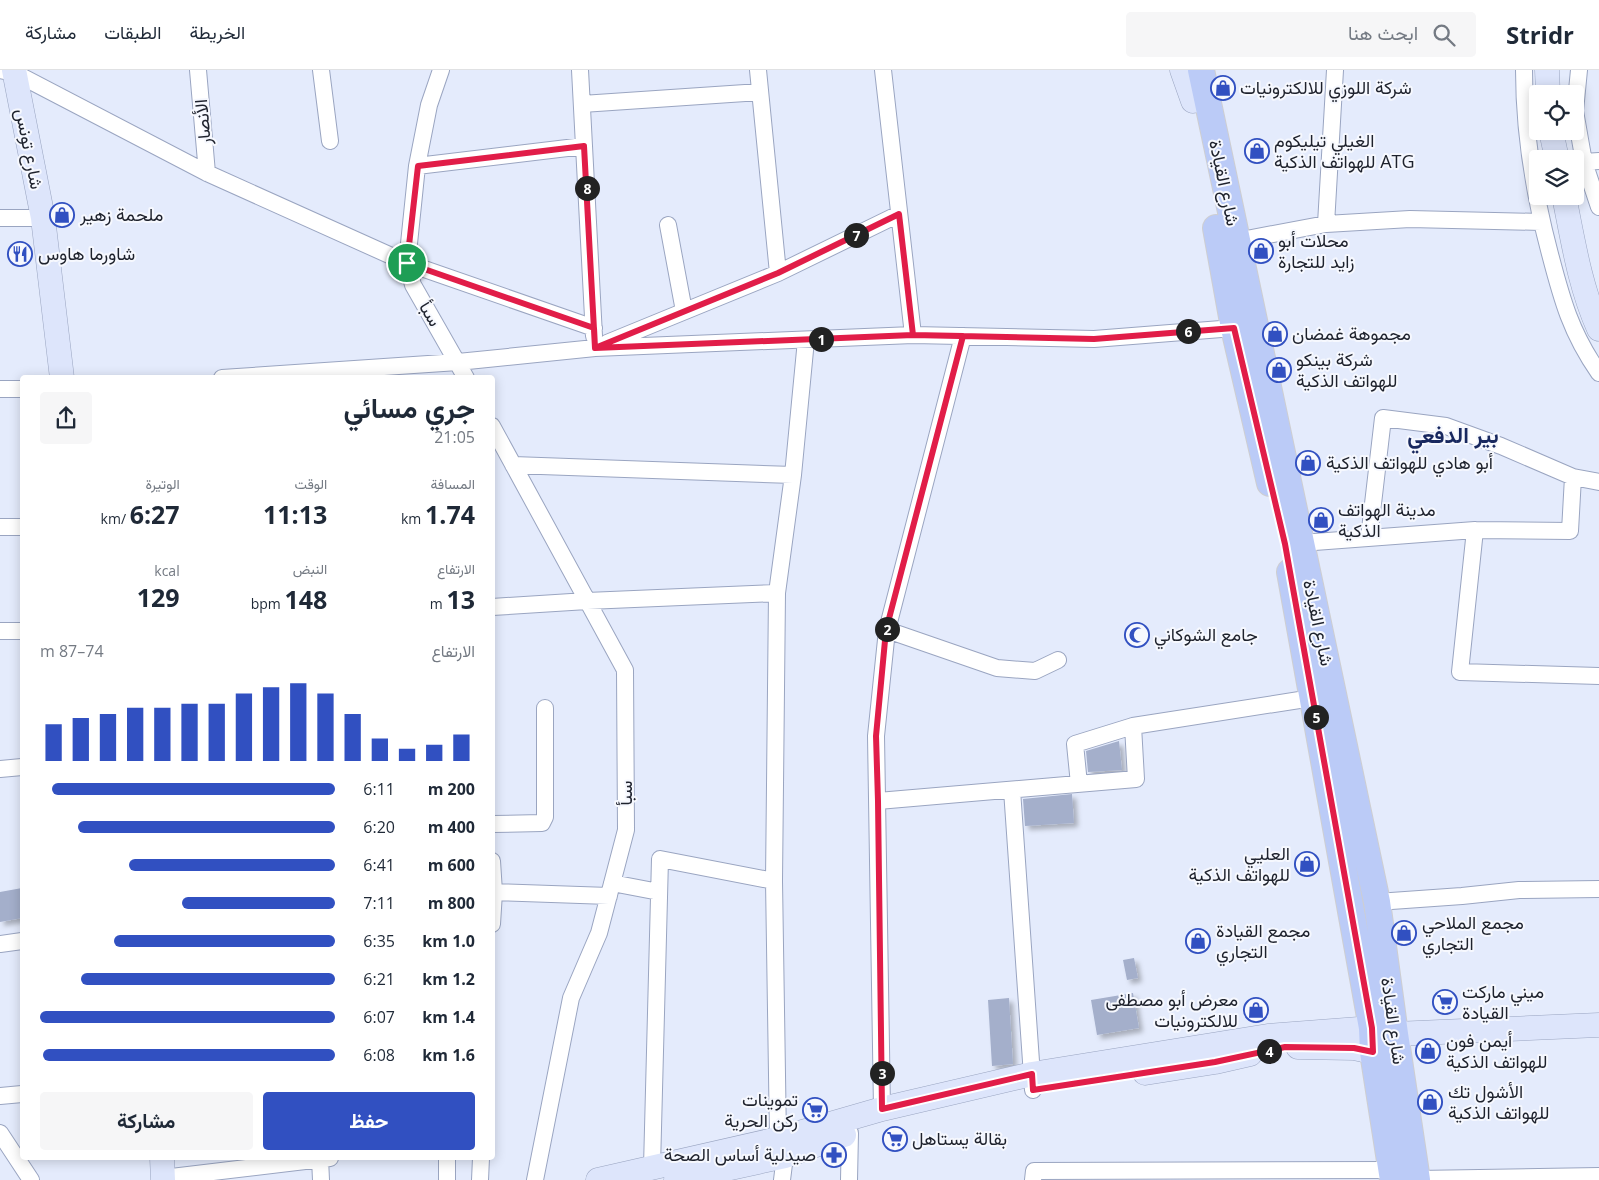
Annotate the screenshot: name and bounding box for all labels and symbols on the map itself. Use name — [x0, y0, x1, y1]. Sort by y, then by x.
shop icon: شركة اللوزي للالكترونيات — [1210, 75, 1236, 101]
place label: شركة اللوزي للالكترونيات — [1240, 75, 1412, 103]
street label: الأنصار — [188, 98, 216, 147]
street label: شارع تونس — [9, 106, 50, 191]
place label: الغيلي تيليكوم للهواتف الذكية ATG — [1274, 128, 1415, 173]
street label: شارع القيادة — [1203, 138, 1246, 228]
shop icon: الغيلي تيليكوم للهواتف الذكية ATG — [1244, 138, 1270, 164]
pin: 8 — [574, 176, 600, 200]
shop icon: ملحمة زهير — [49, 202, 75, 228]
place label: ملحمة زهير — [79, 202, 163, 226]
pin: 7 — [844, 222, 868, 248]
place label: محلات أبو زايد للتجارة — [1278, 228, 1354, 273]
shop icon: محلات أبو زايد للتجارة — [1248, 238, 1274, 264]
restaurant icon: شاورما هاوس — [7, 241, 33, 267]
place label: شاورما هاوس — [38, 241, 135, 265]
pin — [386, 242, 428, 284]
street label: سبأ — [414, 297, 448, 330]
pin: 6 — [1176, 318, 1200, 344]
shop icon: مجموهة غمضان — [1262, 321, 1288, 347]
place label: مجموهة غمضان — [1292, 321, 1411, 345]
pin: 1 — [808, 326, 834, 352]
place label: شركة بينكو للهواتف الذكية — [1296, 347, 1398, 392]
shop icon: شركة بينكو للهواتف الذكية — [1266, 357, 1292, 383]
district label: بير الدفعي — [1407, 419, 1499, 454]
shop icon: أبو هادي للهواتف الذكية — [1295, 450, 1321, 476]
place label: أبو هادي للهواتف الذكية — [1326, 450, 1493, 478]
place label: مدينة الهواتف الذكية — [1338, 497, 1436, 542]
shop icon: مدينة الهواتف الذكية — [1308, 507, 1334, 533]
street label: شارع القيادة — [1297, 578, 1340, 668]
pin: 2 — [874, 616, 900, 642]
mosque icon: جامع الشوكاني — [1124, 622, 1150, 648]
place label: جامع الشوكاني — [1154, 622, 1258, 650]
pin: 5 — [1304, 704, 1328, 730]
street label: سبأ — [613, 780, 637, 806]
place label: العليي للهواتف الذكية — [1188, 841, 1290, 886]
shop icon: العليي للهواتف الذكية — [1294, 851, 1320, 877]
place label: مجمع الملاحي التجاري — [1422, 910, 1524, 959]
place label: مجمع القيادة التجاري — [1216, 918, 1310, 967]
shop icon: مجمع الملاحي التجاري — [1391, 920, 1417, 946]
shop icon: مجمع القيادة التجاري — [1185, 928, 1211, 954]
street label: شارع القيادة — [1375, 976, 1412, 1066]
place label: ميني ماركت القيادة — [1462, 979, 1544, 1024]
place label: معرض أبو مصطفى للالكترونيات — [1105, 987, 1238, 1032]
supermarket icon: ميني ماركت القيادة — [1432, 989, 1458, 1015]
shop icon: معرض أبو مصطفى للالكترونيات — [1243, 997, 1269, 1023]
place label: أيمن فون للهواتف الذكية — [1446, 1028, 1548, 1073]
pin: 4 — [1256, 1038, 1282, 1064]
shop icon: أيمن فون للهواتف الذكية — [1415, 1038, 1441, 1064]
pin: 3 — [870, 1060, 894, 1086]
place label: الأشول تك للهواتف الذكية — [1448, 1079, 1550, 1124]
place label: تموينات ركن الحرية — [724, 1087, 798, 1132]
shop icon: الأشول تك للهواتف الذكية — [1417, 1089, 1443, 1115]
supermarket icon: تموينات ركن الحرية — [802, 1097, 828, 1123]
supermarket icon: بقالة يستاهل — [882, 1126, 908, 1152]
place label: بقالة يستاهل — [912, 1126, 1007, 1150]
place label: صيدلية أساس الصحة — [664, 1142, 816, 1166]
pharmacy icon: صيدلية أساس الصحة — [821, 1142, 847, 1168]

